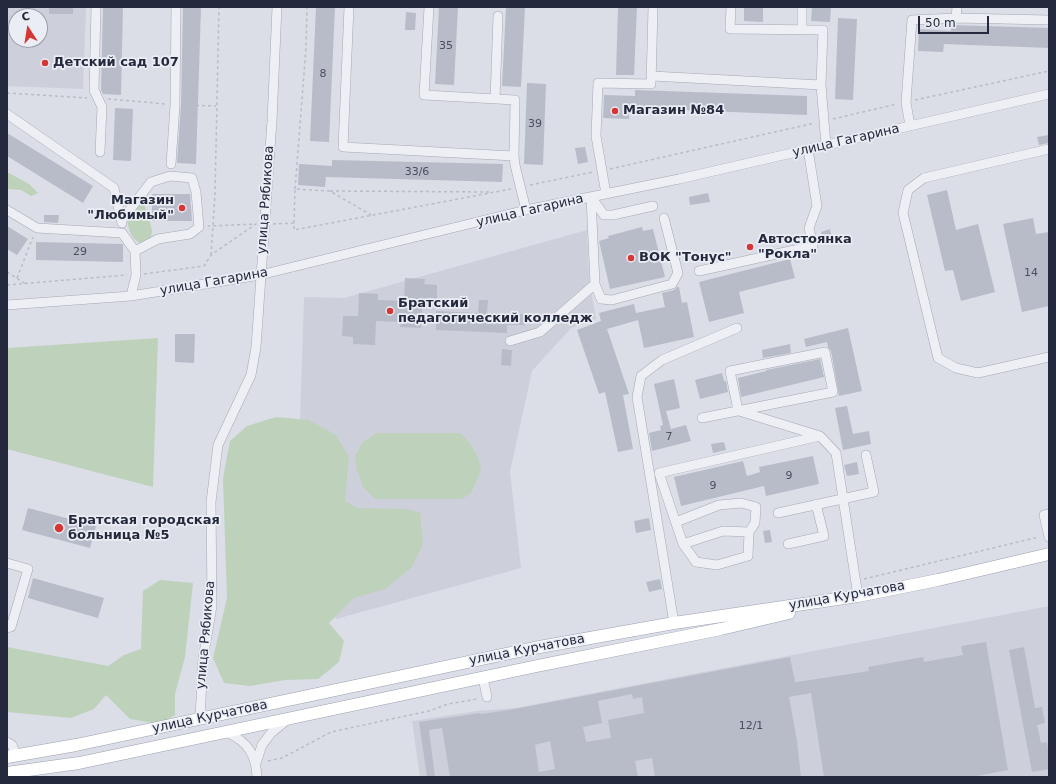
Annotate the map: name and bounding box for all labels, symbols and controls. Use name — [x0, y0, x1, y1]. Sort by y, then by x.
north arrow — [8, 8, 48, 48]
scale bar — [920, 8, 991, 34]
text: С — [20, 10, 31, 24]
text: 50 m — [925, 16, 956, 30]
house number: 35 — [439, 39, 453, 53]
place label: Детский сад 107 — [53, 55, 179, 71]
marker: Детский сад 107 — [40, 58, 50, 68]
house number: 8 — [320, 67, 326, 81]
place label: Магазин №84 — [623, 103, 724, 119]
marker: Магазин №84 — [610, 106, 620, 116]
house number: 39 — [528, 117, 542, 131]
street label: улица Гагарина — [791, 121, 901, 161]
street label: улица Рябикова — [254, 145, 278, 255]
house number: 33/6 — [405, 165, 429, 179]
street label: улица Гагарина — [475, 191, 585, 231]
place label: Магазин "Любимый" — [87, 193, 174, 224]
marker: Магазин "Любимый" — [177, 203, 187, 213]
place label: Автостоянка "Рокла" — [758, 232, 852, 263]
marker: Автостоянка "Рокла" — [745, 242, 755, 252]
house number: 29 — [73, 245, 87, 259]
place label: ВОК "Тонус" — [639, 250, 732, 266]
marker: ВОК "Тонус" — [626, 253, 636, 263]
street label: улица Гагарина — [159, 265, 269, 299]
house number: 14 — [1024, 266, 1038, 280]
place label: Братский педагогический колледж — [398, 296, 593, 327]
marker: Братский педагогический колледж — [385, 306, 395, 316]
house number: 7 — [666, 430, 672, 444]
house number: 9 — [786, 469, 792, 483]
house number: 9 — [710, 479, 716, 493]
place label: Братская городская больница №5 — [68, 513, 220, 544]
marker: Братская городская больница №5 — [53, 522, 65, 534]
street label: улица Курчатова — [788, 578, 906, 614]
street label: улица Рябикова — [193, 580, 219, 690]
street label: улица Курчатова — [468, 631, 586, 669]
street label: улица Курчатова — [151, 697, 269, 737]
house number: 12/1 — [739, 719, 763, 733]

